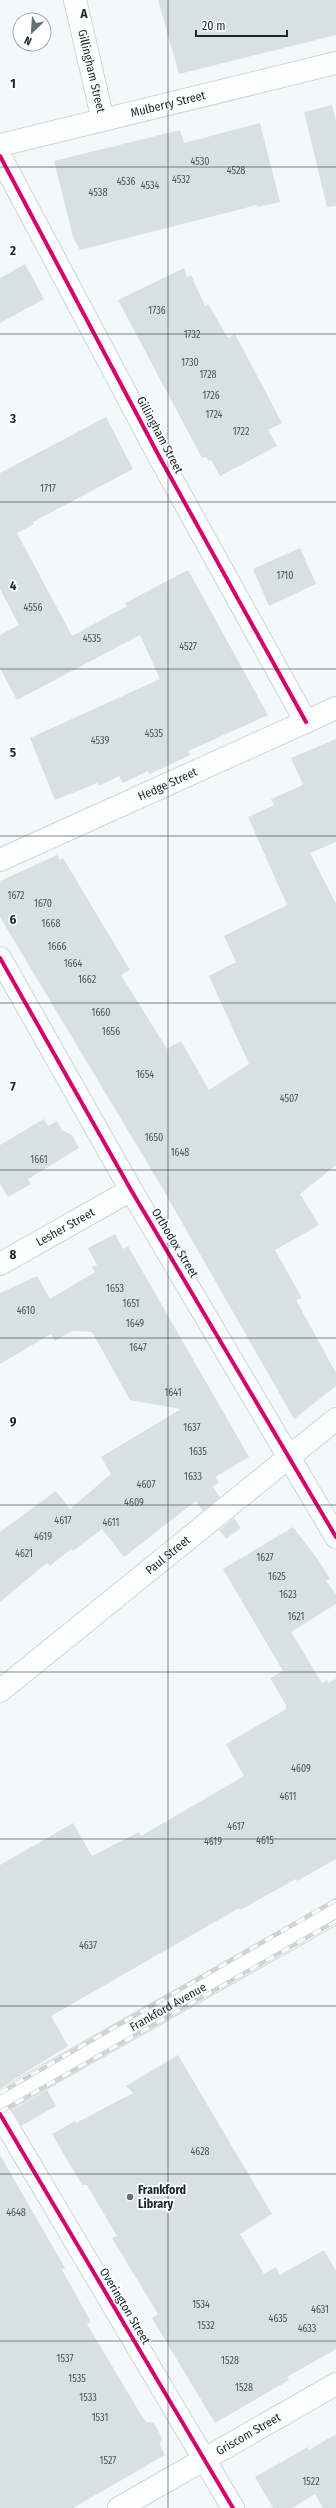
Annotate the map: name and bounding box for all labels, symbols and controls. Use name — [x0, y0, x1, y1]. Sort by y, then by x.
text: A — [79, 6, 88, 21]
north arrow — [12, 12, 52, 52]
scale bar — [196, 12, 287, 38]
text: 20 m — [202, 19, 226, 33]
street label: Gillingham Street — [75, 28, 108, 114]
text: N — [22, 33, 34, 48]
text: 1 — [10, 76, 16, 91]
street label: Mulberry Street — [129, 88, 207, 120]
house number: 4530 — [191, 156, 209, 168]
house number: 4528 — [227, 165, 245, 177]
house number: 4532 — [172, 174, 191, 186]
house number: 4536 — [117, 176, 135, 188]
house number: 4534 — [141, 180, 159, 192]
house number: 4538 — [89, 187, 107, 199]
text: 2 — [9, 243, 16, 258]
house number: 1736 — [148, 305, 166, 317]
house number: 1732 — [184, 329, 201, 341]
house number: 1730 — [181, 357, 199, 369]
house number: 1728 — [199, 369, 217, 381]
house number: 1726 — [202, 390, 220, 402]
street label: Gillingham Street — [134, 394, 186, 476]
house number: 1724 — [206, 409, 223, 421]
text: 3 — [9, 411, 16, 426]
house number: 1722 — [233, 426, 250, 438]
house number: 1717 — [40, 483, 56, 495]
house number: 1710 — [277, 570, 293, 582]
text: 4 — [10, 578, 17, 593]
house number: 4556 — [24, 602, 42, 614]
house number: 4535 — [83, 633, 102, 645]
house number: 4527 — [179, 641, 197, 653]
house number: 4535 — [145, 728, 164, 740]
house number: 4539 — [91, 735, 109, 747]
text: 5 — [10, 745, 16, 760]
street label: Hedge Street — [136, 765, 199, 804]
house number: 1672 — [7, 890, 25, 902]
house number: 1670 — [34, 898, 52, 910]
text: 6 — [10, 912, 17, 927]
house number: 1668 — [42, 918, 60, 930]
house number: 1666 — [48, 941, 66, 953]
house number: 1664 — [64, 958, 82, 970]
house number: 1662 — [78, 974, 97, 986]
house number: 1660 — [91, 1007, 111, 1019]
house number: 1656 — [102, 1026, 120, 1038]
house number: 1654 — [136, 1069, 154, 1081]
text: 7 — [10, 1079, 16, 1094]
house number: 4507 — [280, 1093, 298, 1105]
house number: 1650 — [145, 1132, 163, 1144]
house number: 1648 — [171, 1147, 189, 1159]
house number: 1661 — [30, 1154, 48, 1166]
street label: Lesher Street — [34, 1205, 97, 1249]
street label: Orthodox Street — [149, 1206, 201, 1280]
text: 8 — [10, 1247, 17, 1262]
house number: 1653 — [106, 1283, 124, 1295]
house number: 1651 — [123, 1298, 139, 1310]
house number: 4610 — [17, 1305, 35, 1317]
house number: 1649 — [126, 1318, 144, 1330]
house number: 1647 — [129, 1342, 147, 1354]
house number: 1641 — [164, 1387, 182, 1399]
text: 9 — [10, 1414, 17, 1429]
house number: 1637 — [183, 1422, 201, 1434]
house number: 1635 — [189, 1446, 207, 1458]
house number: 1633 — [184, 1471, 202, 1483]
house number: 4607 — [137, 1479, 155, 1491]
house number: 4609 — [124, 1497, 144, 1509]
house number: 4617 — [54, 1515, 72, 1527]
house number: 4611 — [102, 1517, 120, 1529]
house number: 4619 — [34, 1531, 52, 1543]
street label: Paul Street — [143, 1533, 193, 1577]
house number: 4621 — [15, 1548, 33, 1560]
house number: 1627 — [256, 1552, 274, 1564]
house number: 1625 — [268, 1571, 286, 1583]
house number: 1623 — [279, 1589, 297, 1601]
house number: 1621 — [288, 1611, 304, 1623]
house number: 4609 — [291, 1763, 311, 1775]
house number: 4611 — [279, 1791, 297, 1803]
house number: 4617 — [227, 1821, 245, 1833]
house number: 4615 — [256, 1835, 274, 1847]
house number: 4619 — [204, 1836, 222, 1848]
house number: 4637 — [79, 1940, 97, 1952]
street label: Frankford Avenue — [127, 1980, 209, 2034]
house number: 4628 — [190, 2146, 210, 2158]
place label: Frankford Library — [138, 2183, 186, 2211]
marker: Frankford Library — [125, 2192, 135, 2202]
house number: 4648 — [6, 2207, 26, 2219]
street label: Overington Street — [97, 2265, 153, 2347]
house number: 1534 — [192, 2299, 210, 2311]
house number: 4631 — [311, 2304, 329, 2316]
house number: 4635 — [269, 2313, 288, 2325]
house number: 1532 — [197, 2320, 215, 2332]
house number: 4633 — [298, 2323, 317, 2335]
house number: 1537 — [57, 2353, 73, 2365]
house number: 1528 — [221, 2355, 239, 2367]
house number: 1535 — [68, 2373, 86, 2385]
house number: 1528 — [235, 2382, 253, 2394]
house number: 1533 — [79, 2392, 97, 2404]
street label: Griscom Street — [214, 2410, 283, 2458]
house number: 1531 — [92, 2412, 108, 2424]
house number: 1527 — [100, 2455, 116, 2467]
house number: 1522 — [302, 2476, 320, 2488]

